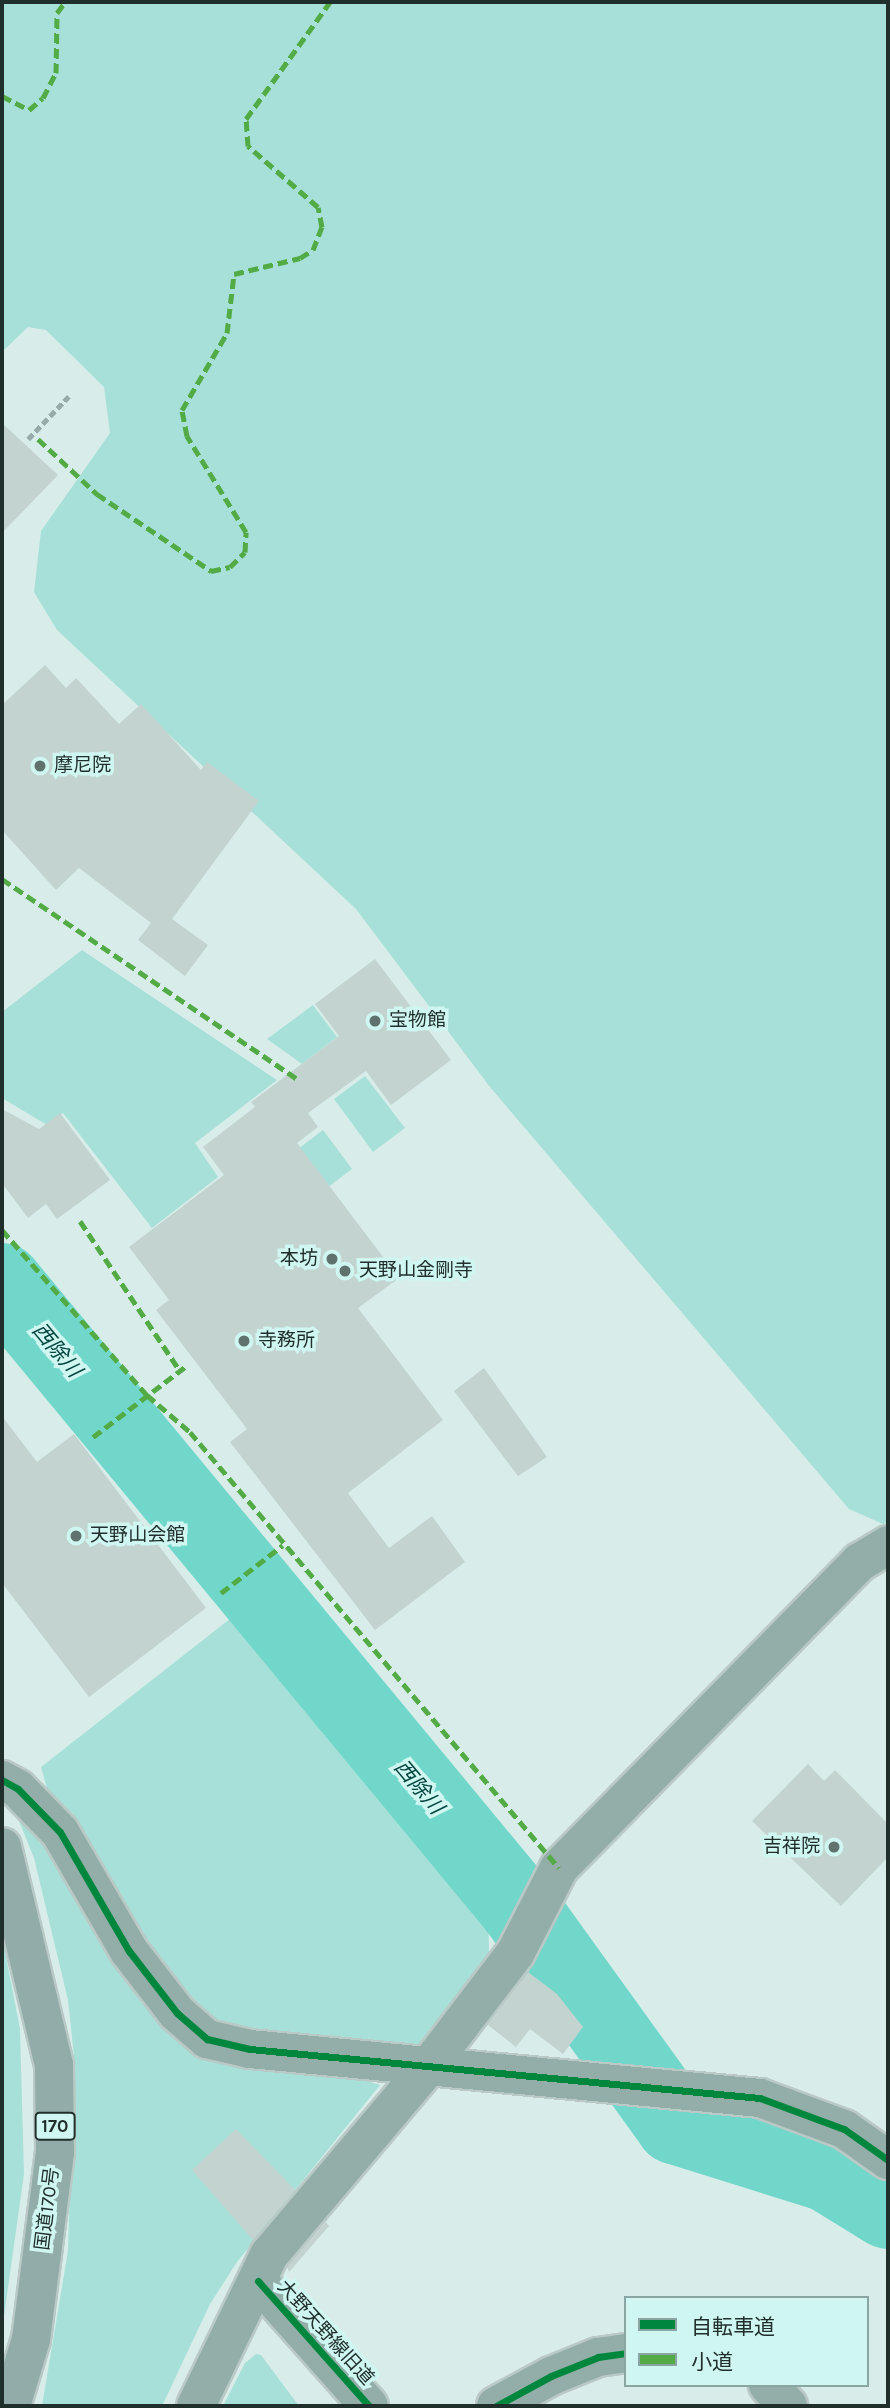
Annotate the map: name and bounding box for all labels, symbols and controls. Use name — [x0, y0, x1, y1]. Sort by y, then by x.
place label: 摩尼院 — [54, 755, 111, 777]
marker: 摩尼院 — [32, 758, 48, 774]
place label: 宝物館 — [389, 1010, 446, 1032]
marker: 宝物館 — [367, 1013, 383, 1029]
place label: 本坊 — [280, 1248, 318, 1270]
marker: 本坊 — [324, 1251, 340, 1267]
place label: 天野山金剛寺 — [359, 1260, 473, 1282]
marker: 天野山金剛寺 — [337, 1263, 353, 1279]
water label: 西除川 — [27, 1318, 87, 1382]
place label: 寺務所 — [258, 1330, 315, 1352]
marker: 寺務所 — [236, 1333, 252, 1349]
place label: 天野山会館 — [90, 1525, 185, 1547]
marker: 天野山会館 — [68, 1528, 84, 1544]
water label: 西除川 — [389, 1755, 449, 1819]
place label: 吉祥院 — [763, 1836, 820, 1858]
marker: 吉祥院 — [826, 1839, 842, 1855]
road number: 170 — [34, 2112, 76, 2140]
street label: 国道170号 — [32, 2166, 64, 2252]
street label: 大野天野線旧道 — [272, 2276, 378, 2390]
legend — [624, 2296, 869, 2387]
text: 自転車道 — [691, 2315, 775, 2339]
text: 小道 — [691, 2350, 733, 2374]

